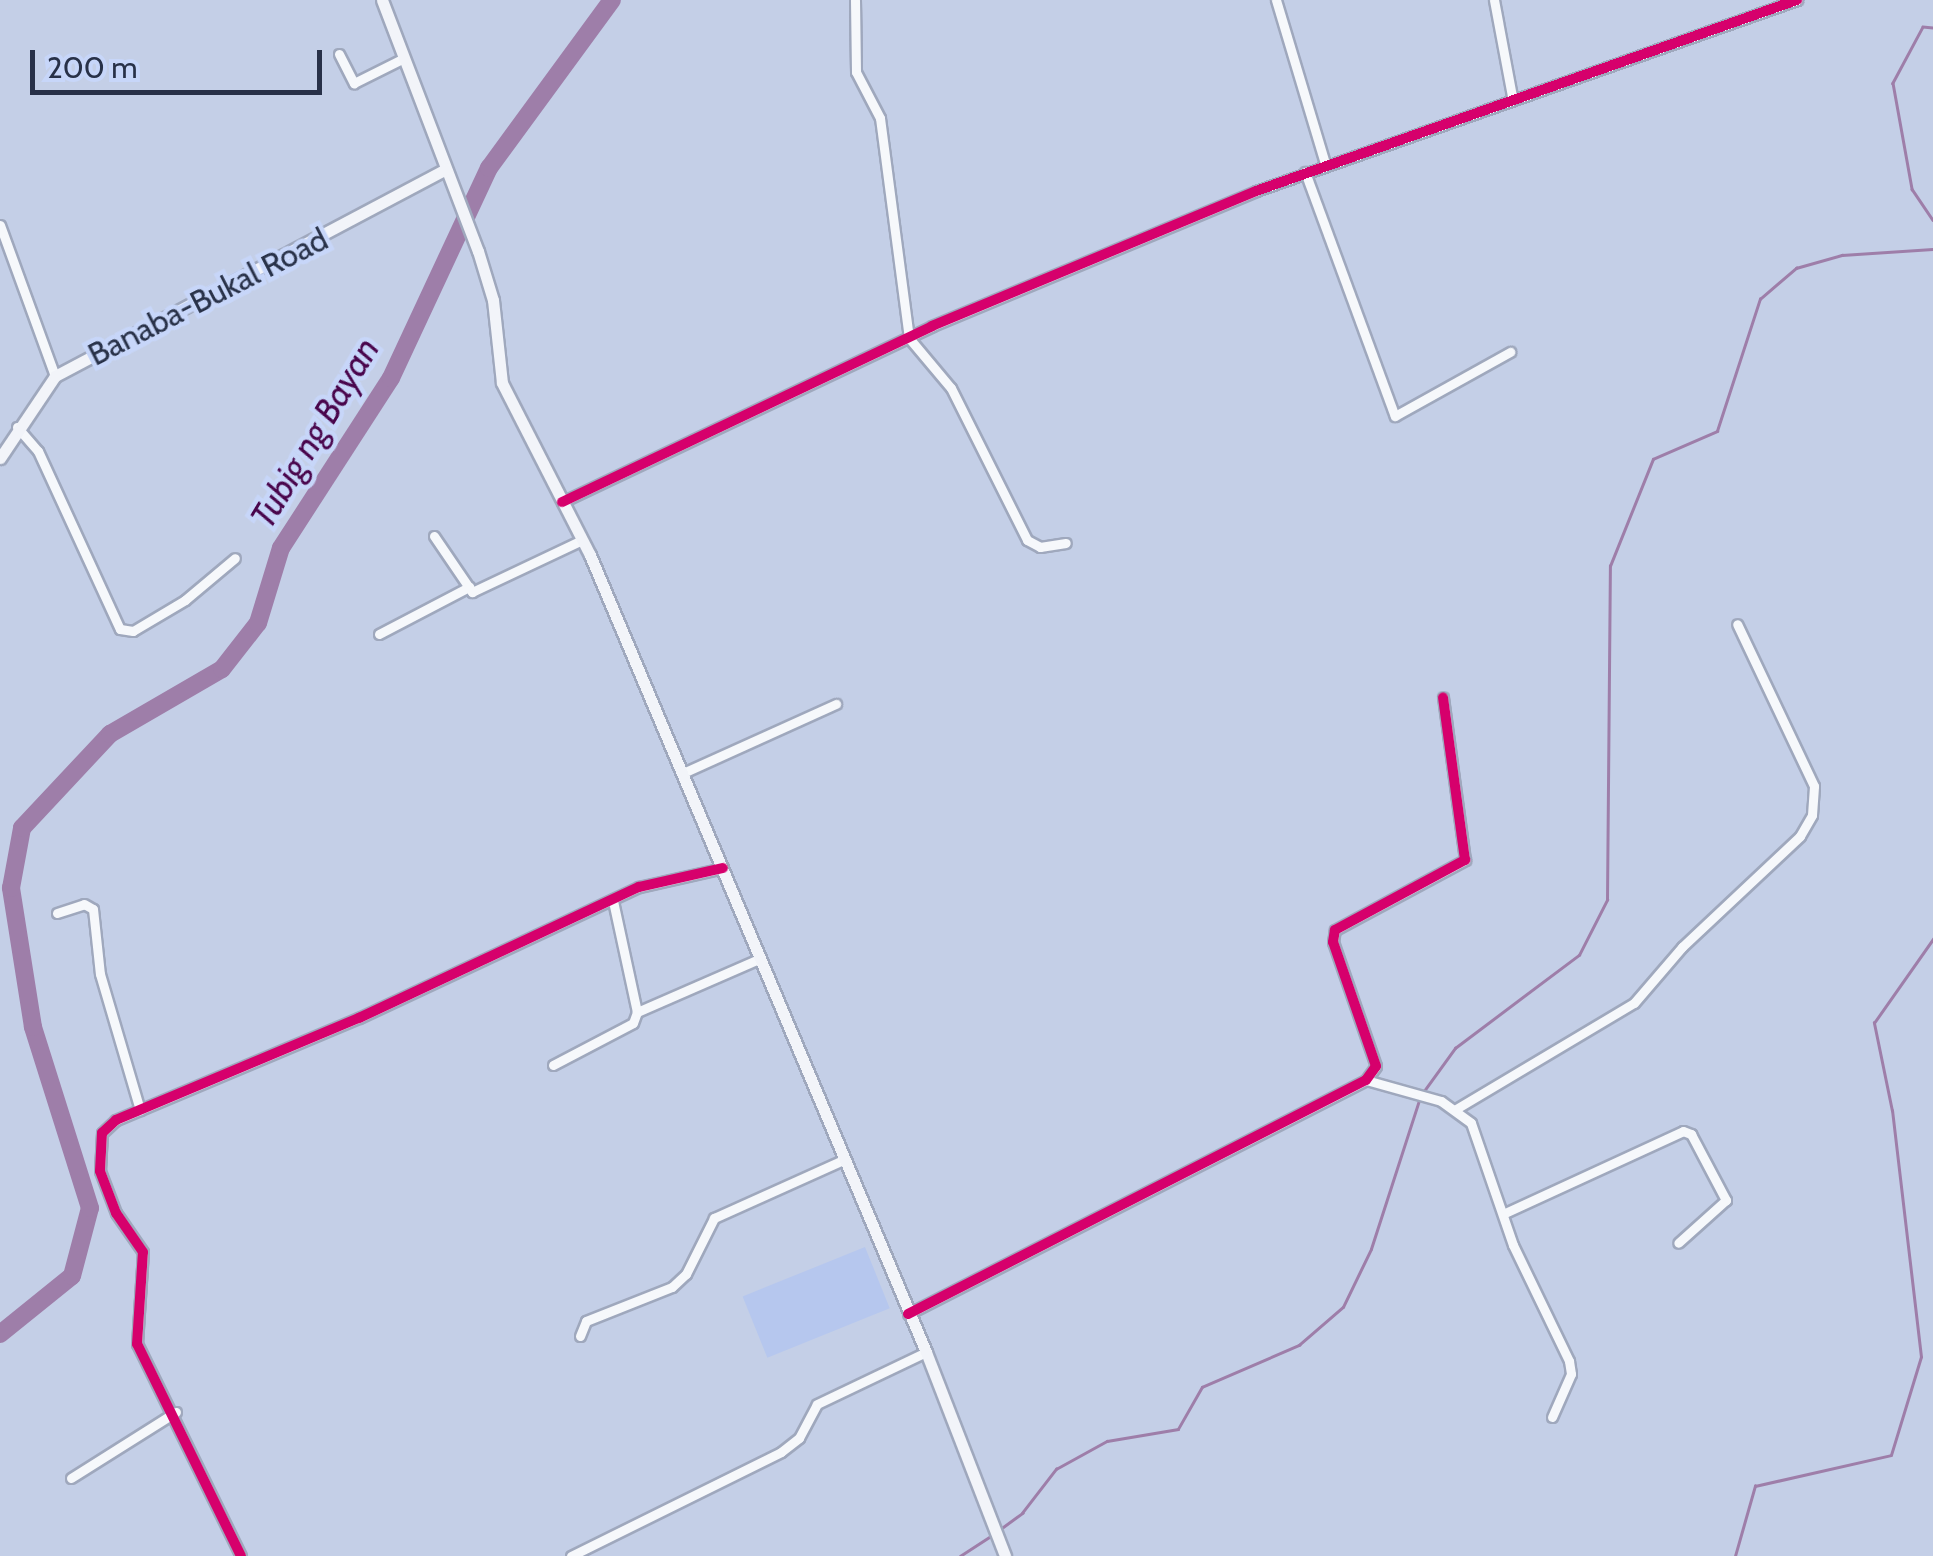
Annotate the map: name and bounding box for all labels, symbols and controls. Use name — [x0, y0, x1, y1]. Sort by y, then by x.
scale bar — [35, 30, 328, 92]
text: 200 m — [47, 49, 138, 86]
street label: Banaba-Bukal Road — [82, 220, 334, 374]
water label: Tubig ng Bayan — [242, 330, 388, 536]

